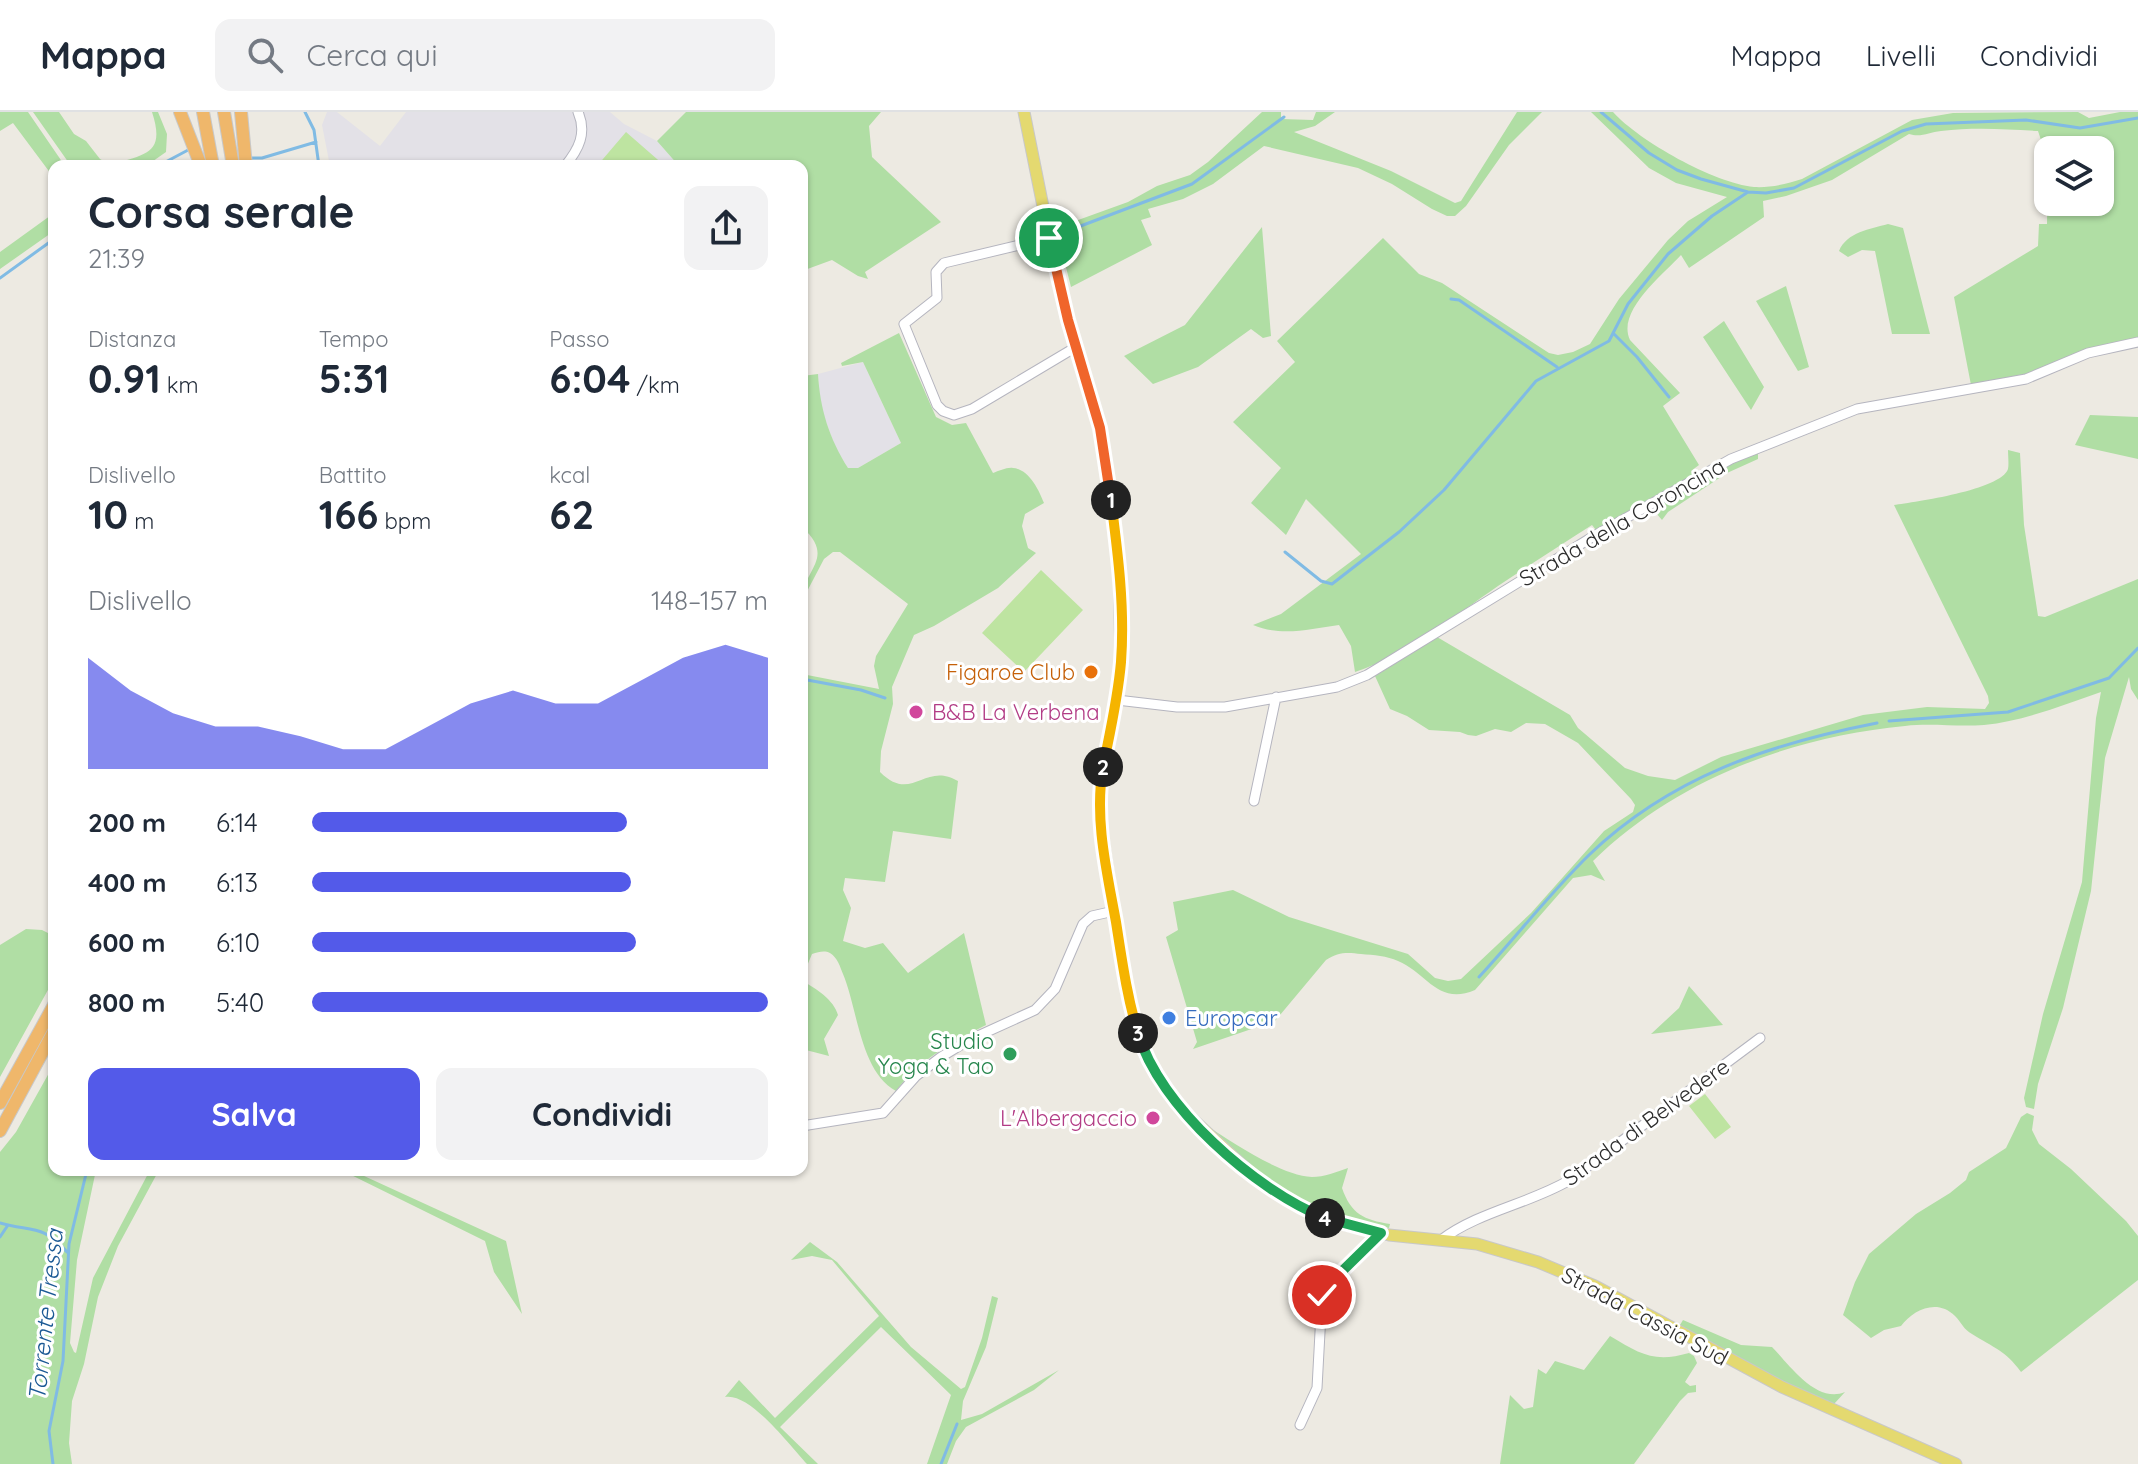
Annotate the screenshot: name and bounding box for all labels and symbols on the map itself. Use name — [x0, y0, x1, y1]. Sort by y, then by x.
pin — [1015, 204, 1083, 272]
street label: Strada della Coroncina — [1514, 452, 1730, 592]
pin: 1 — [1091, 480, 1131, 520]
place label: Figaroe Club — [946, 658, 1075, 686]
marker: Figaroe Club — [1082, 663, 1100, 681]
place label: B&B La Verbena — [932, 698, 1099, 726]
marker: B&B La Verbena — [907, 703, 925, 721]
pin: 2 — [1083, 747, 1123, 787]
place label: Europcar — [1185, 1004, 1278, 1032]
marker: Europcar — [1160, 1009, 1178, 1027]
pin: 3 — [1118, 1013, 1158, 1053]
place label: Studio Yoga & Tao — [878, 1027, 994, 1080]
marker: Studio Yoga & Tao — [1001, 1045, 1019, 1063]
street label: Strada di Belvedere — [1557, 1052, 1735, 1192]
place label: L'Albergaccio — [1000, 1104, 1137, 1132]
marker: L'Albergaccio — [1144, 1109, 1162, 1127]
pin: 4 — [1305, 1198, 1345, 1238]
water label: Torrente Tressa — [21, 1226, 69, 1402]
street label: Strada Cassia Sud — [1557, 1260, 1733, 1372]
pin — [1288, 1261, 1356, 1329]

